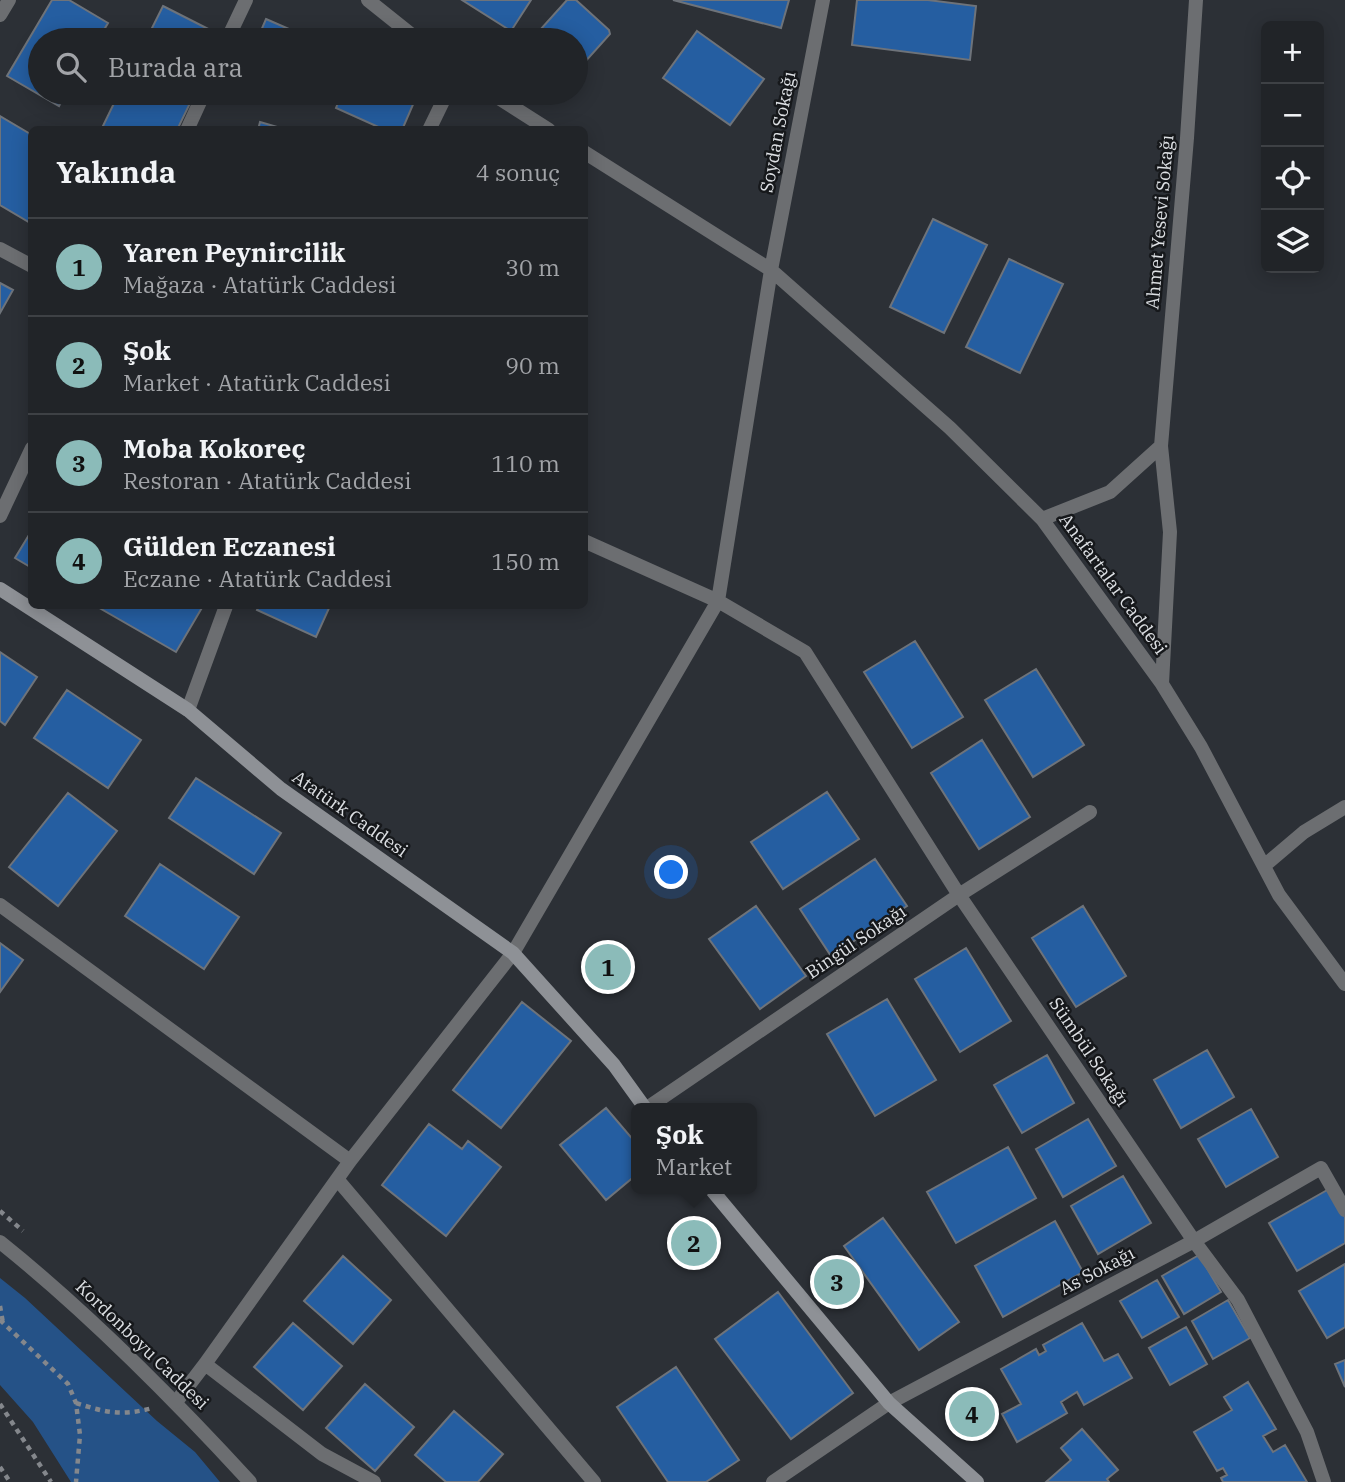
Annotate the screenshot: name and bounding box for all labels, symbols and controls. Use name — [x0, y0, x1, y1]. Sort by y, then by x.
map controls — [1261, 21, 1324, 273]
button: + — [1261, 21, 1324, 84]
search box — [28, 28, 588, 105]
icon: search — [52, 48, 90, 86]
text: Burada ara — [108, 50, 243, 84]
street label: Soydan Sokağı — [754, 69, 801, 195]
button: − — [1261, 84, 1324, 147]
street label: Ahmet Yesevi Sokağı — [1140, 134, 1179, 310]
button: locate — [1261, 147, 1324, 210]
text: Yakında — [56, 152, 176, 191]
text: 4 sonuç — [476, 157, 560, 187]
button: layers — [1261, 210, 1324, 273]
text: Yaren Peynircilik — [123, 235, 346, 269]
text: 1 — [72, 252, 86, 282]
text: 30 m — [505, 252, 560, 282]
text: Mağaza · Atatürk Caddesi — [123, 269, 396, 299]
text: Şok — [123, 333, 171, 367]
text: 2 — [72, 350, 86, 380]
text: 90 m — [505, 350, 560, 380]
text: Market · Atatürk Caddesi — [123, 367, 391, 397]
text: Moba Kokoreç — [123, 431, 305, 465]
text: 3 — [72, 448, 86, 478]
text: 110 m — [491, 448, 560, 478]
text: Restoran · Atatürk Caddesi — [123, 465, 411, 495]
street label: Anafartalar Caddesi — [1055, 509, 1172, 659]
text: Gülden Eczanesi — [123, 529, 336, 563]
text: 4 — [72, 546, 86, 576]
text: 150 m — [491, 546, 560, 576]
text: Eczane · Atatürk Caddesi — [123, 563, 392, 593]
street label: Atatürk Caddesi — [288, 765, 413, 862]
your location — [654, 855, 688, 889]
street label: Bingül Sokağı — [801, 899, 911, 984]
pin: 1 — [585, 941, 631, 993]
street label: Sümbül Sokağı — [1044, 993, 1135, 1111]
popup — [631, 1103, 757, 1194]
text: Şok — [656, 1117, 704, 1151]
text: Market — [656, 1151, 732, 1181]
pin: 2 — [671, 1217, 717, 1269]
street label: As Sokağı — [1055, 1241, 1139, 1300]
pin: 3 — [814, 1256, 860, 1308]
street label: Kordonboyu Caddesi — [71, 1275, 214, 1414]
pin: 4 — [949, 1388, 995, 1440]

